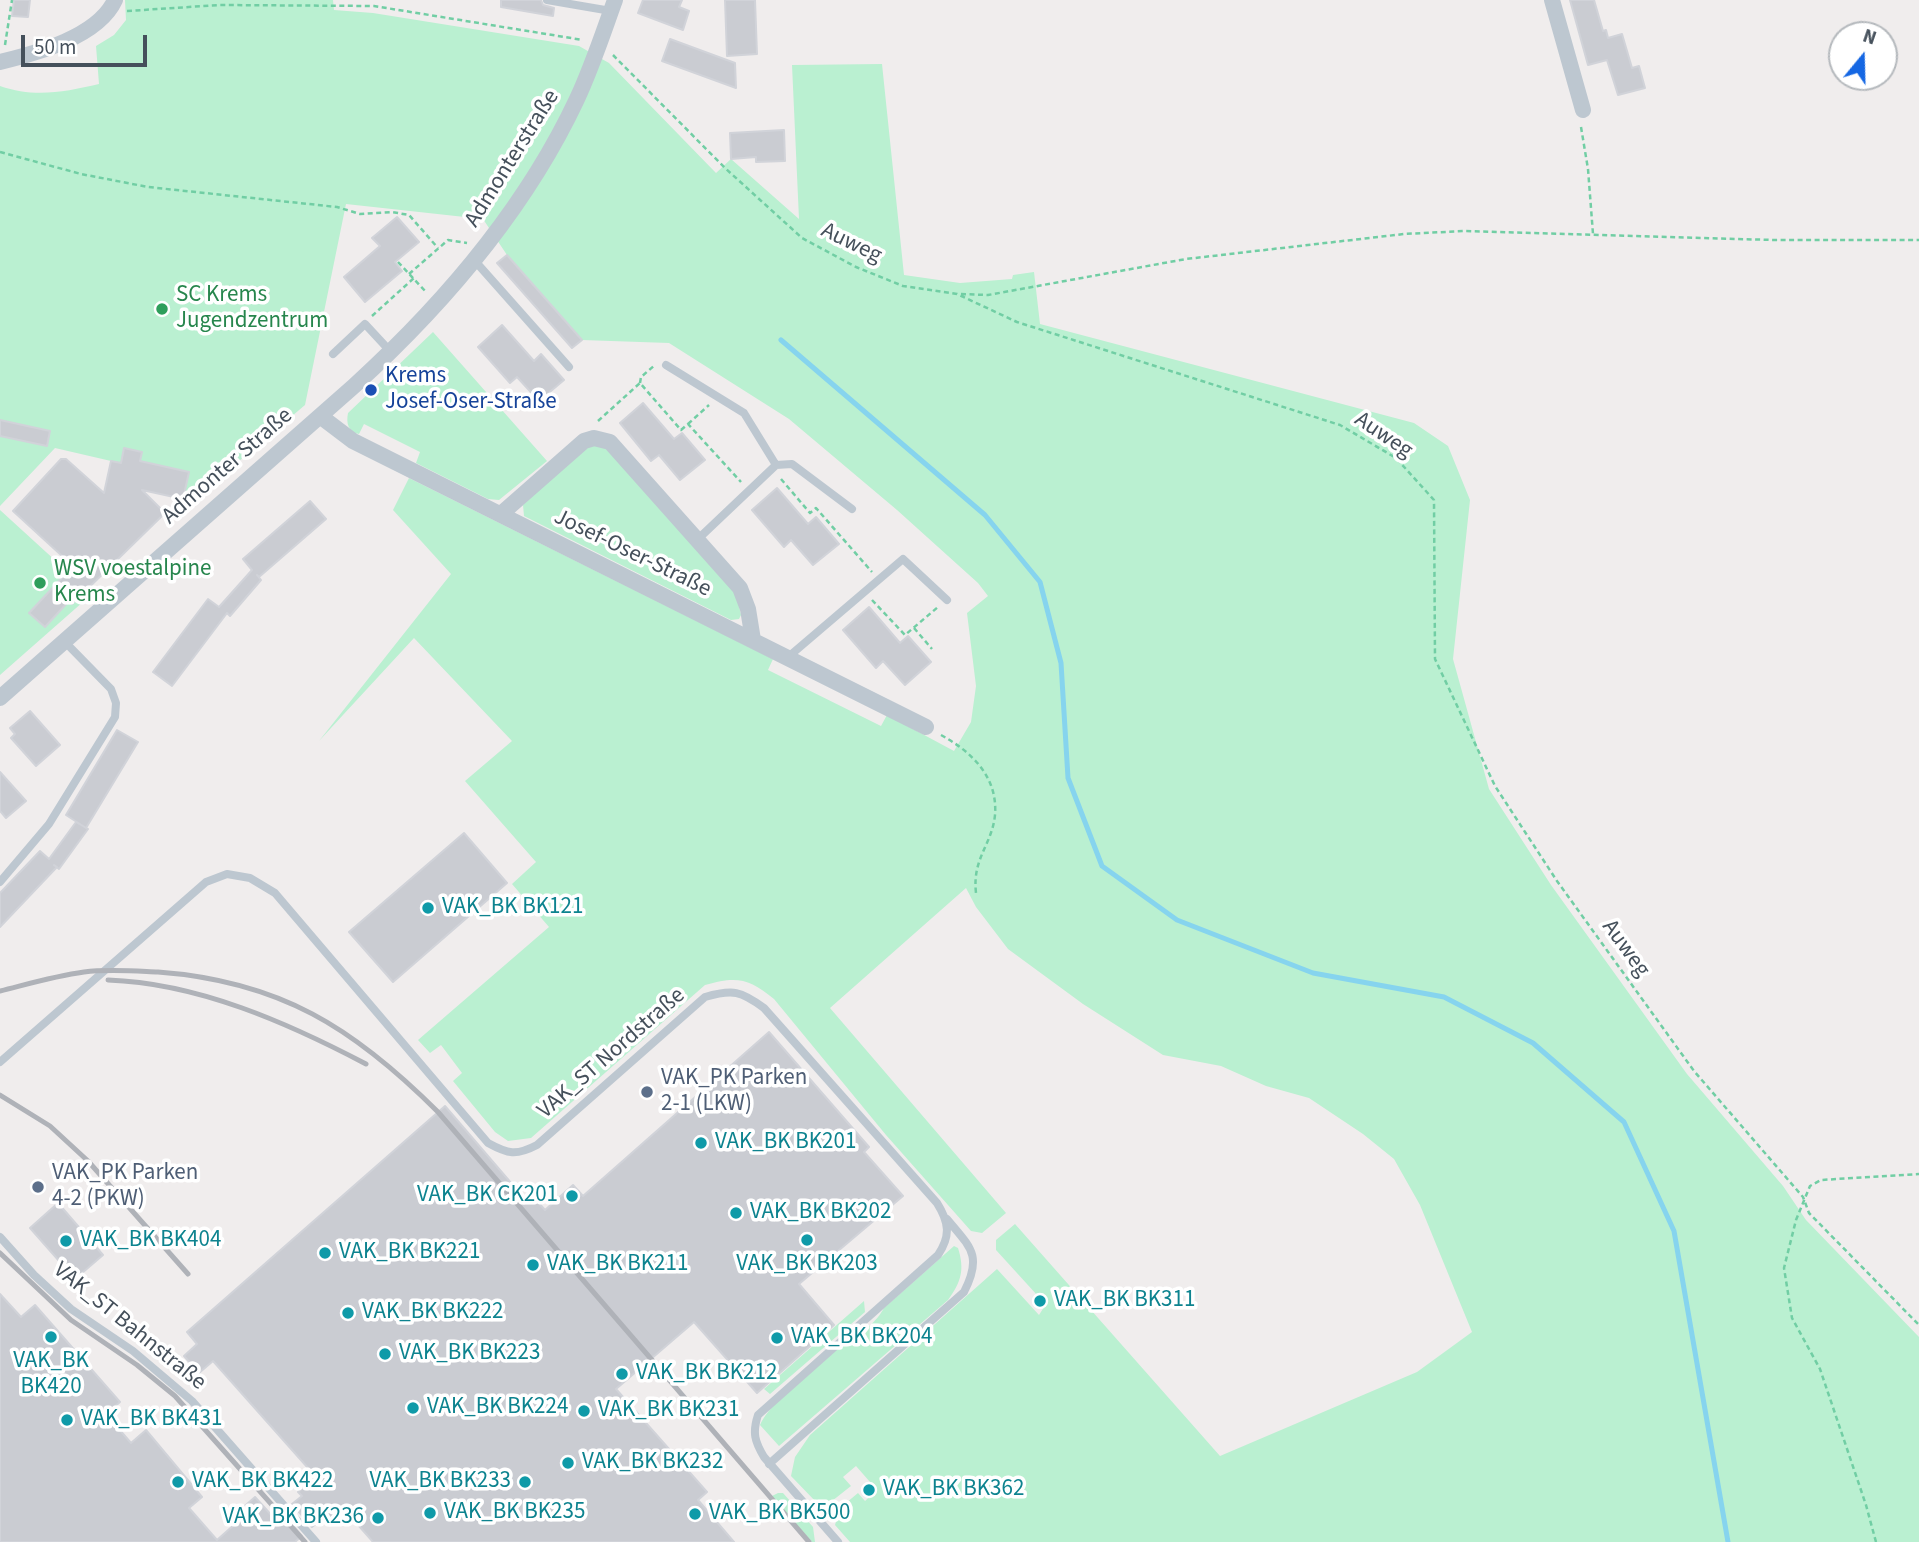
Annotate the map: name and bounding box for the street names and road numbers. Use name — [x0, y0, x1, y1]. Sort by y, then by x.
street label: Admonterstraße — [460, 85, 566, 233]
street label: Auweg — [816, 218, 886, 270]
street label: Admonter Straße — [157, 403, 299, 531]
street label: Auweg — [1349, 407, 1417, 465]
street label: Josef-Oser-Straße — [549, 504, 715, 604]
street label: Auweg — [1595, 915, 1655, 983]
street label: VAK_ST Nordstraße — [533, 983, 691, 1125]
street label: VAK_ST Bahnstraße — [47, 1257, 211, 1397]

